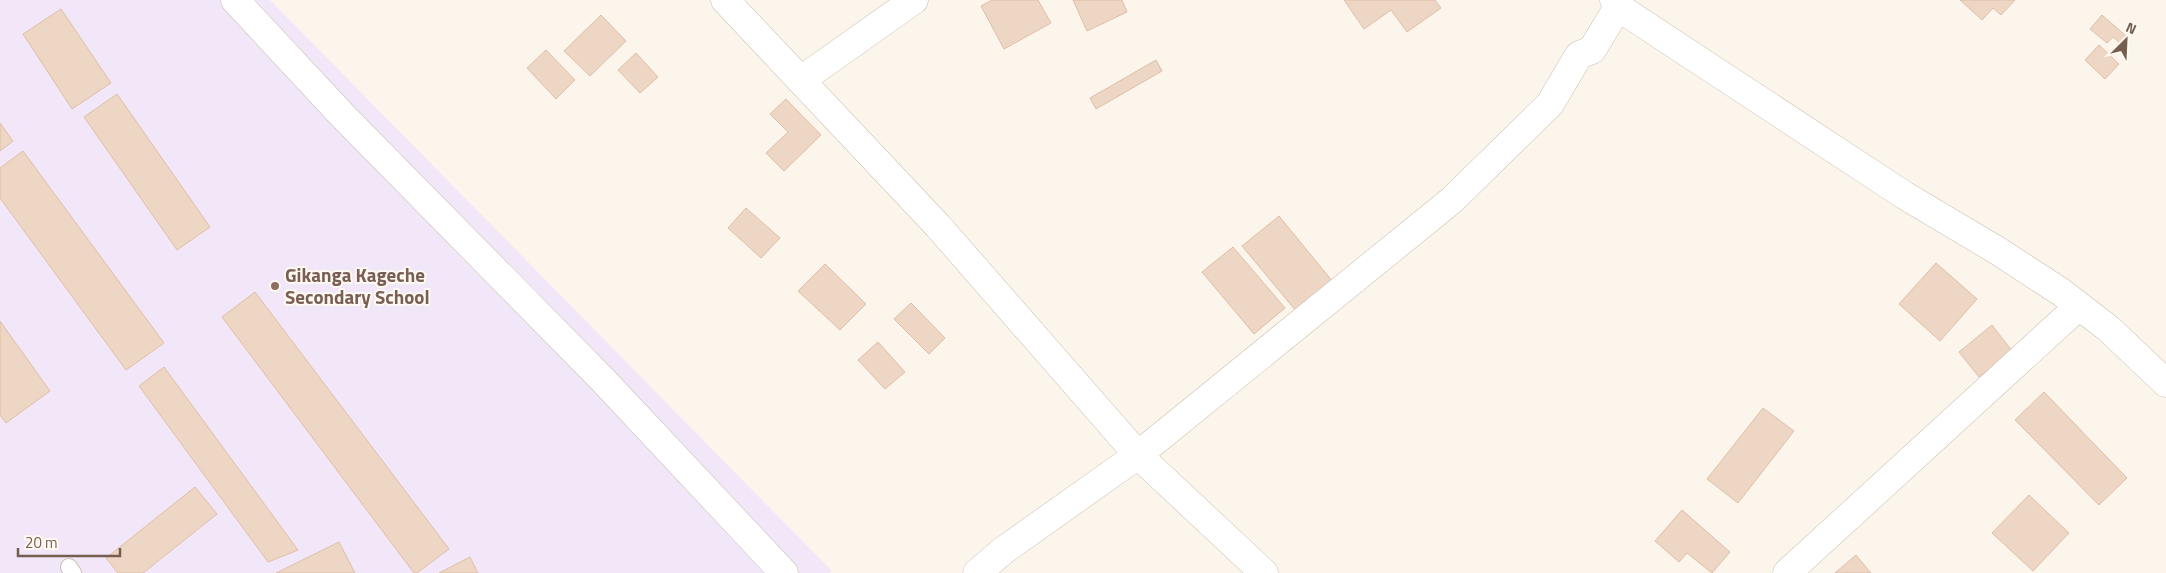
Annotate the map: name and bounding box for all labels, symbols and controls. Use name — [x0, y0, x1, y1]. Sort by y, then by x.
north arrow — [2101, 15, 2151, 65]
text: N — [2123, 16, 2140, 39]
place label: Gikanga Kageche Secondary School — [285, 260, 430, 311]
marker: Gikanga Kageche Secondary School — [269, 280, 281, 292]
scale bar — [18, 526, 120, 558]
text: 20 m — [25, 531, 58, 554]

